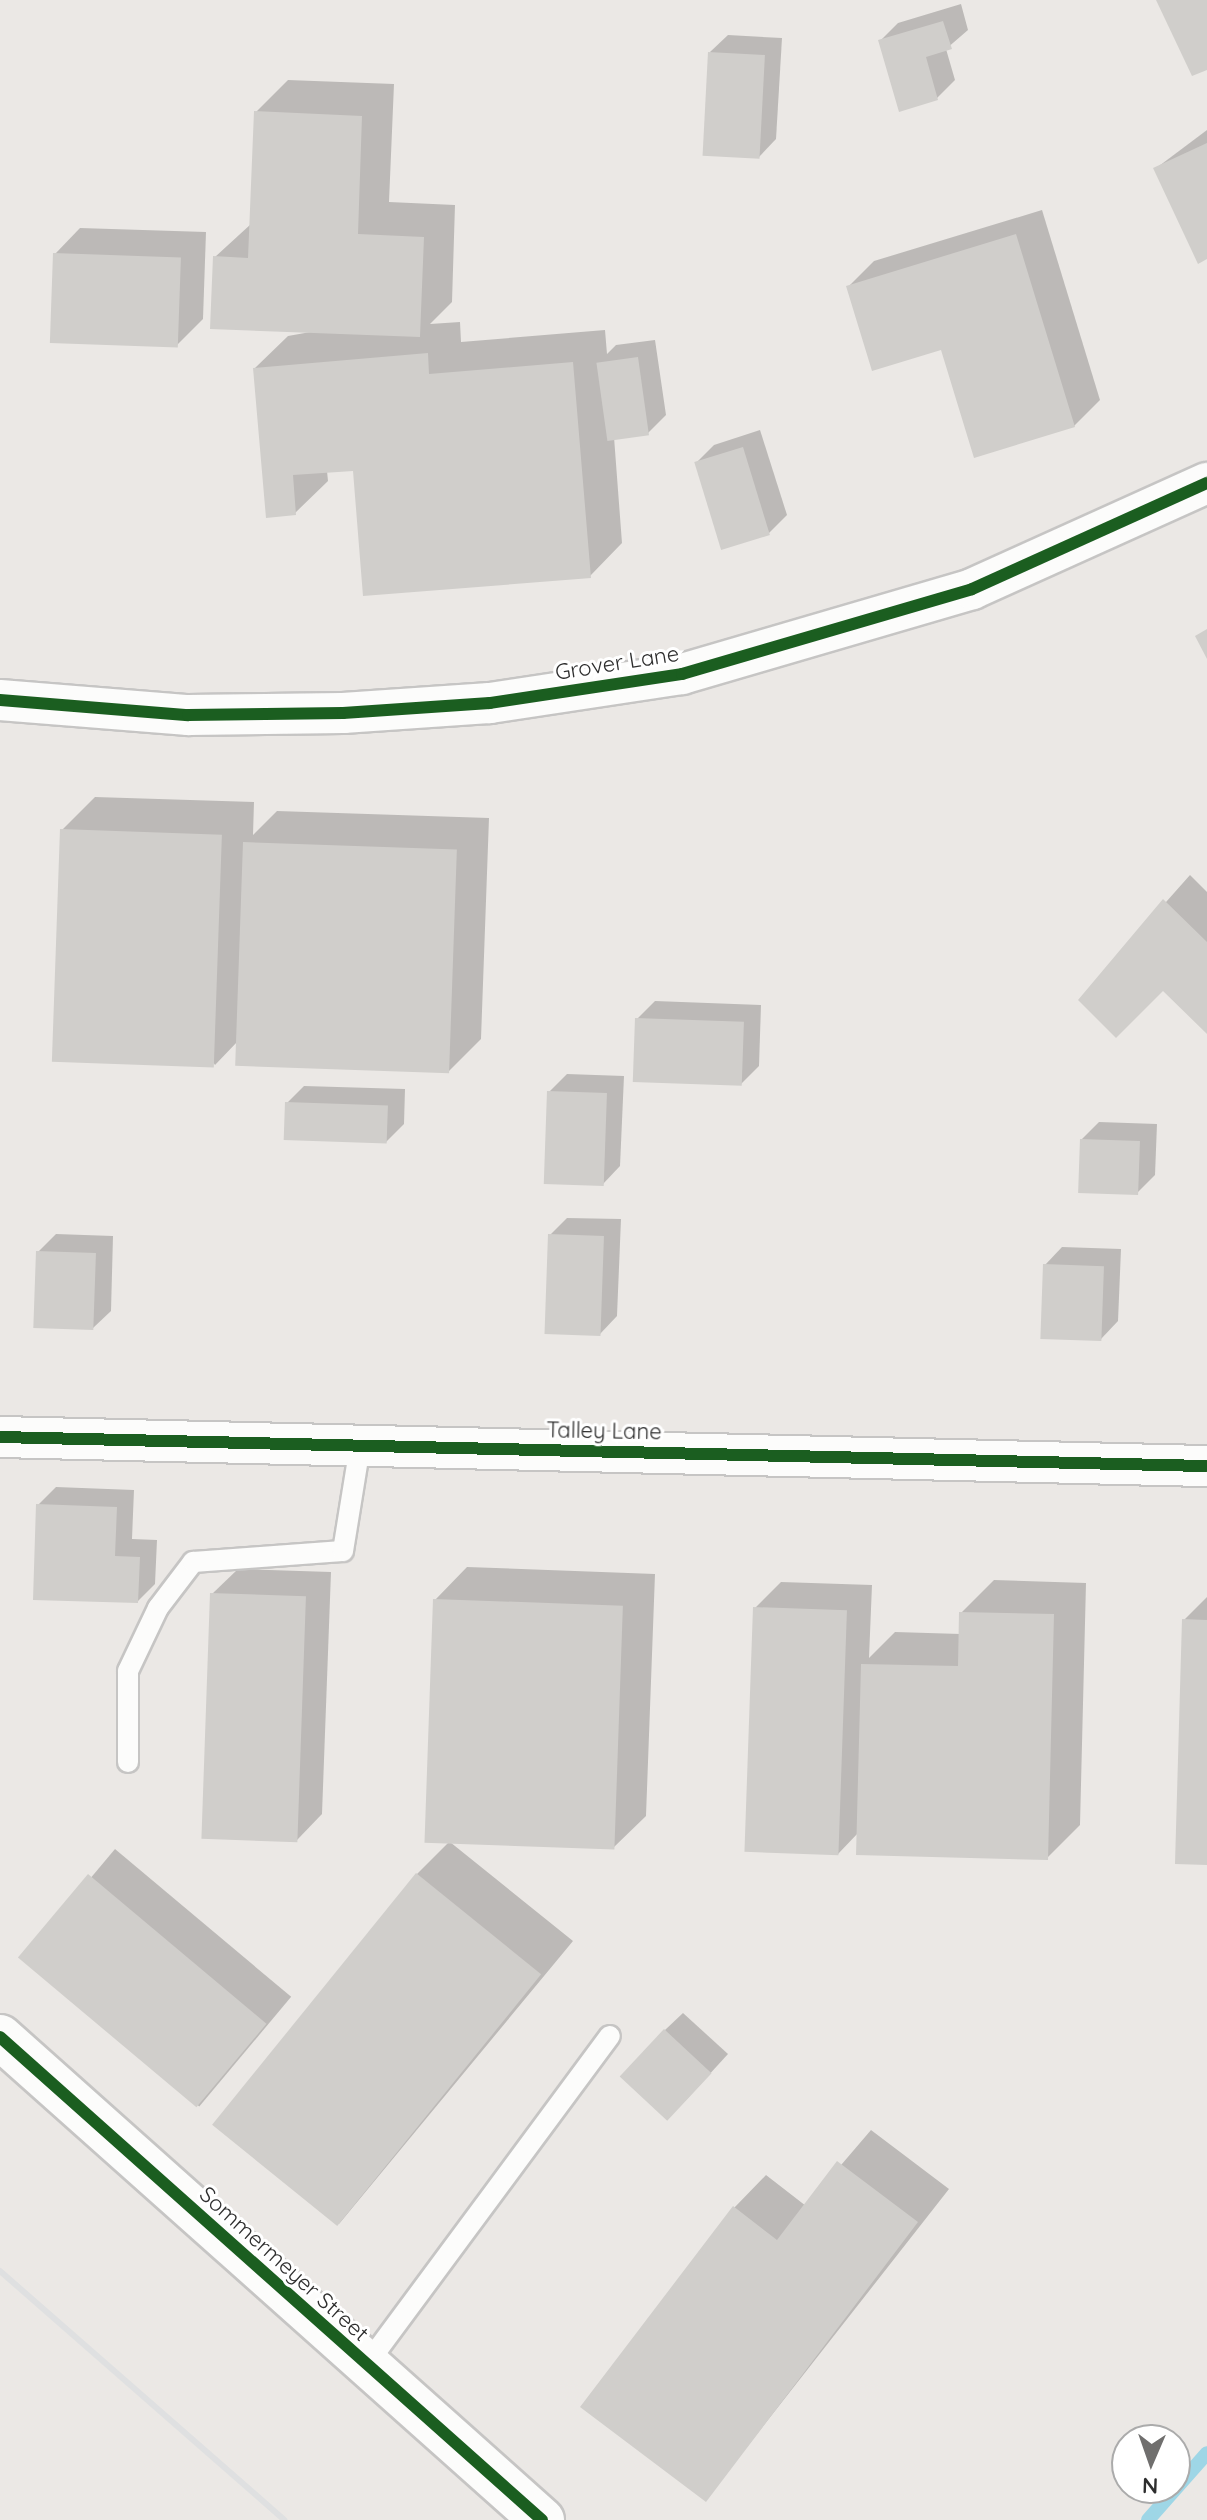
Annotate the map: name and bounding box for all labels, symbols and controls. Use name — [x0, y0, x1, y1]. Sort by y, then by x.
street label: Grover Lane — [553, 640, 681, 686]
street label: Talley Lane — [546, 1417, 662, 1445]
street label: Sommermeyer Street — [194, 2181, 374, 2347]
north arrow — [1111, 2424, 1191, 2504]
text: N — [1142, 2472, 1159, 2500]

